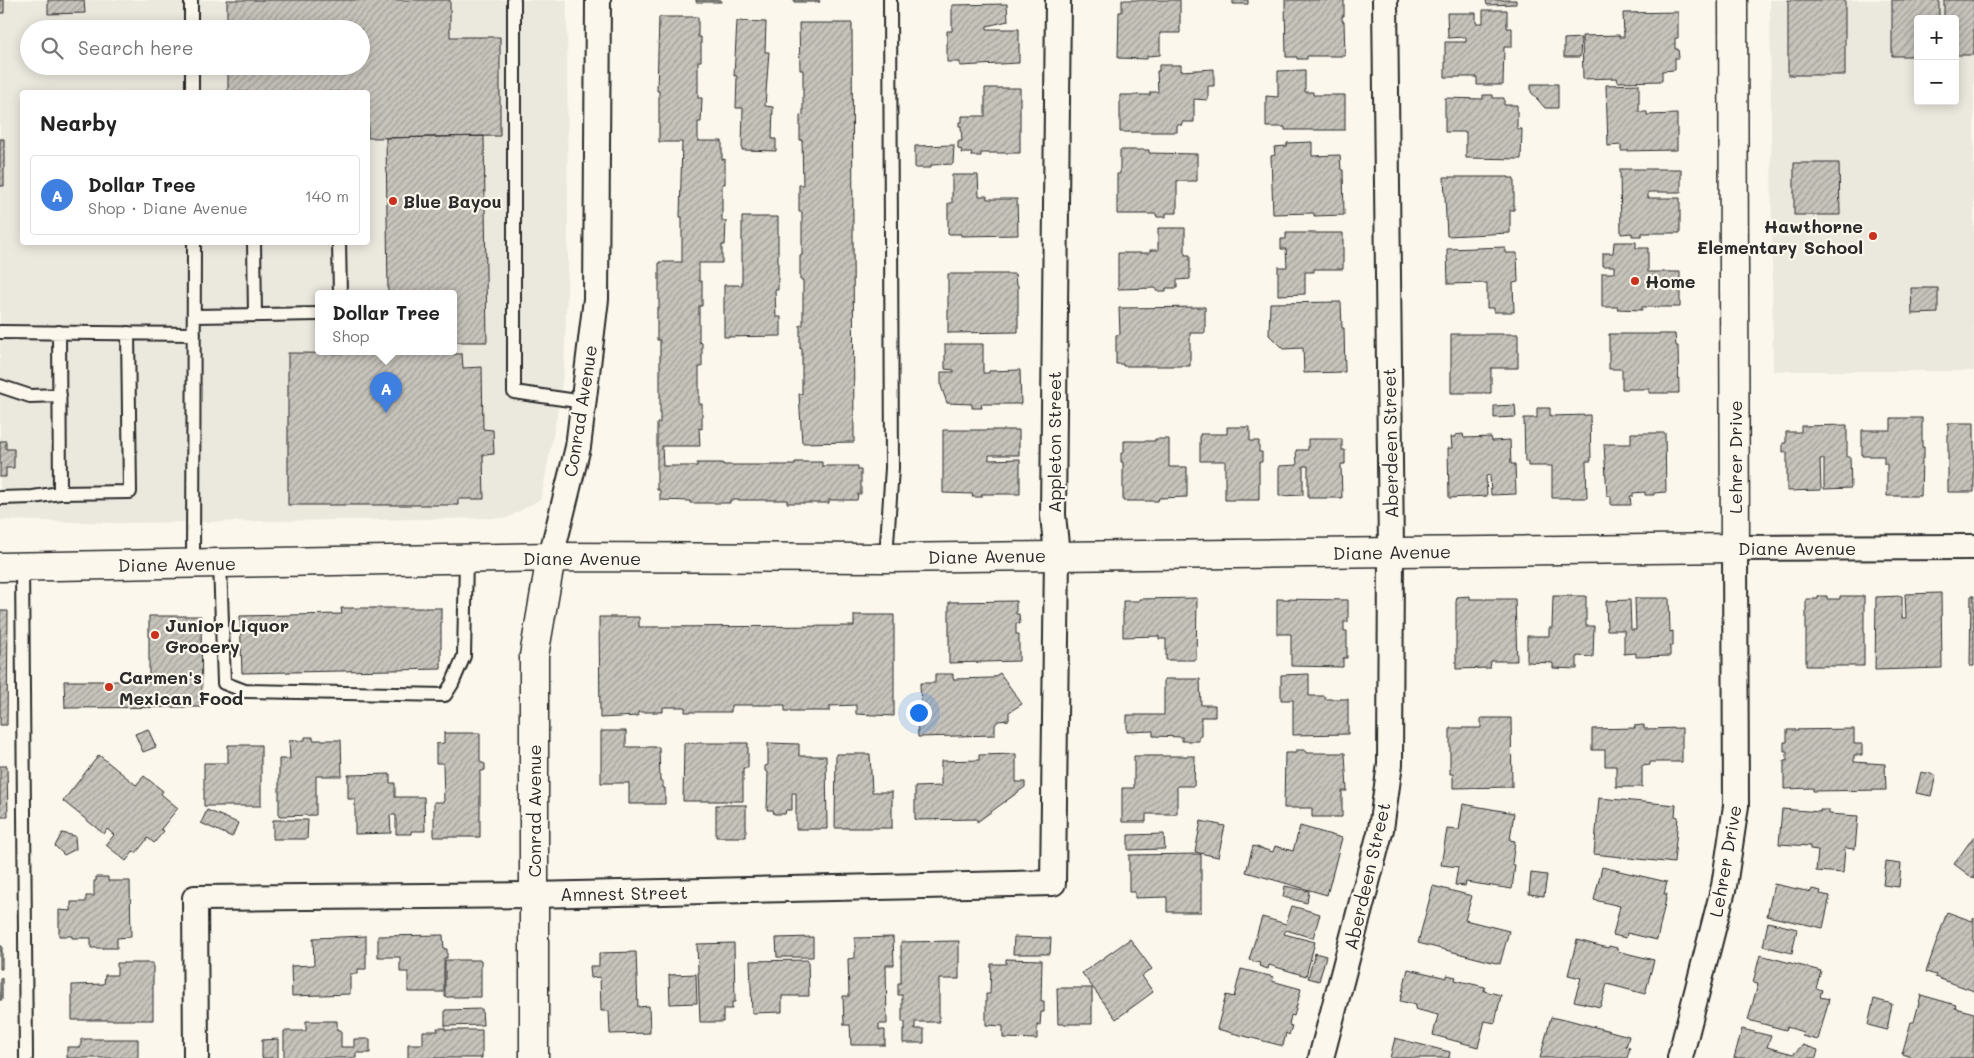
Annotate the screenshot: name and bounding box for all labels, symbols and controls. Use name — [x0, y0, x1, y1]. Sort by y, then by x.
map controls — [1914, 15, 1959, 105]
button: + — [1914, 15, 1959, 60]
search box — [20, 20, 370, 75]
icon: search — [38, 34, 66, 62]
text: Search here — [78, 35, 194, 60]
button: − — [1914, 60, 1959, 105]
text: Nearby — [40, 109, 117, 136]
text: Dollar Tree — [88, 172, 196, 197]
text: A — [51, 185, 63, 206]
text: 140 m — [305, 185, 349, 206]
place label: Blue Bayou — [403, 189, 502, 213]
marker: Blue Bayou — [387, 195, 399, 207]
text: Shop · Diane Avenue — [88, 197, 248, 218]
place label: Hawthorne Elementary School — [1697, 214, 1863, 259]
marker: Hawthorne Elementary School — [1867, 230, 1879, 242]
place label: Home — [1645, 269, 1696, 293]
marker: Home — [1629, 275, 1641, 287]
popup — [315, 290, 457, 355]
text: Dollar Tree — [332, 300, 440, 325]
text: Shop — [332, 325, 370, 346]
street label: Conrad Avenue — [558, 343, 602, 479]
street label: Aberdeen Street — [1377, 367, 1403, 519]
street label: Appleton Street — [1042, 371, 1066, 513]
pin: A — [370, 372, 402, 413]
street label: Lehrer Drive — [1723, 400, 1747, 514]
street label: Diane Avenue — [1738, 536, 1856, 560]
street label: Diane Avenue — [1333, 539, 1451, 565]
street label: Diane Avenue — [928, 543, 1046, 569]
street label: Diane Avenue — [523, 546, 641, 570]
street label: Diane Avenue — [118, 551, 236, 577]
place label: Junior Liquor Grocery — [165, 613, 289, 658]
marker: Junior Liquor Grocery — [149, 629, 161, 641]
place label: Carmen's Mexican Food — [119, 665, 243, 710]
marker: Carmen's Mexican Food — [103, 681, 115, 693]
your location — [906, 700, 932, 726]
street label: Conrad Avenue — [522, 744, 546, 878]
street label: Aberdeen Street — [1338, 800, 1396, 952]
street label: Lehrer Drive — [1703, 803, 1747, 919]
street label: Amnest Street — [560, 880, 688, 906]

